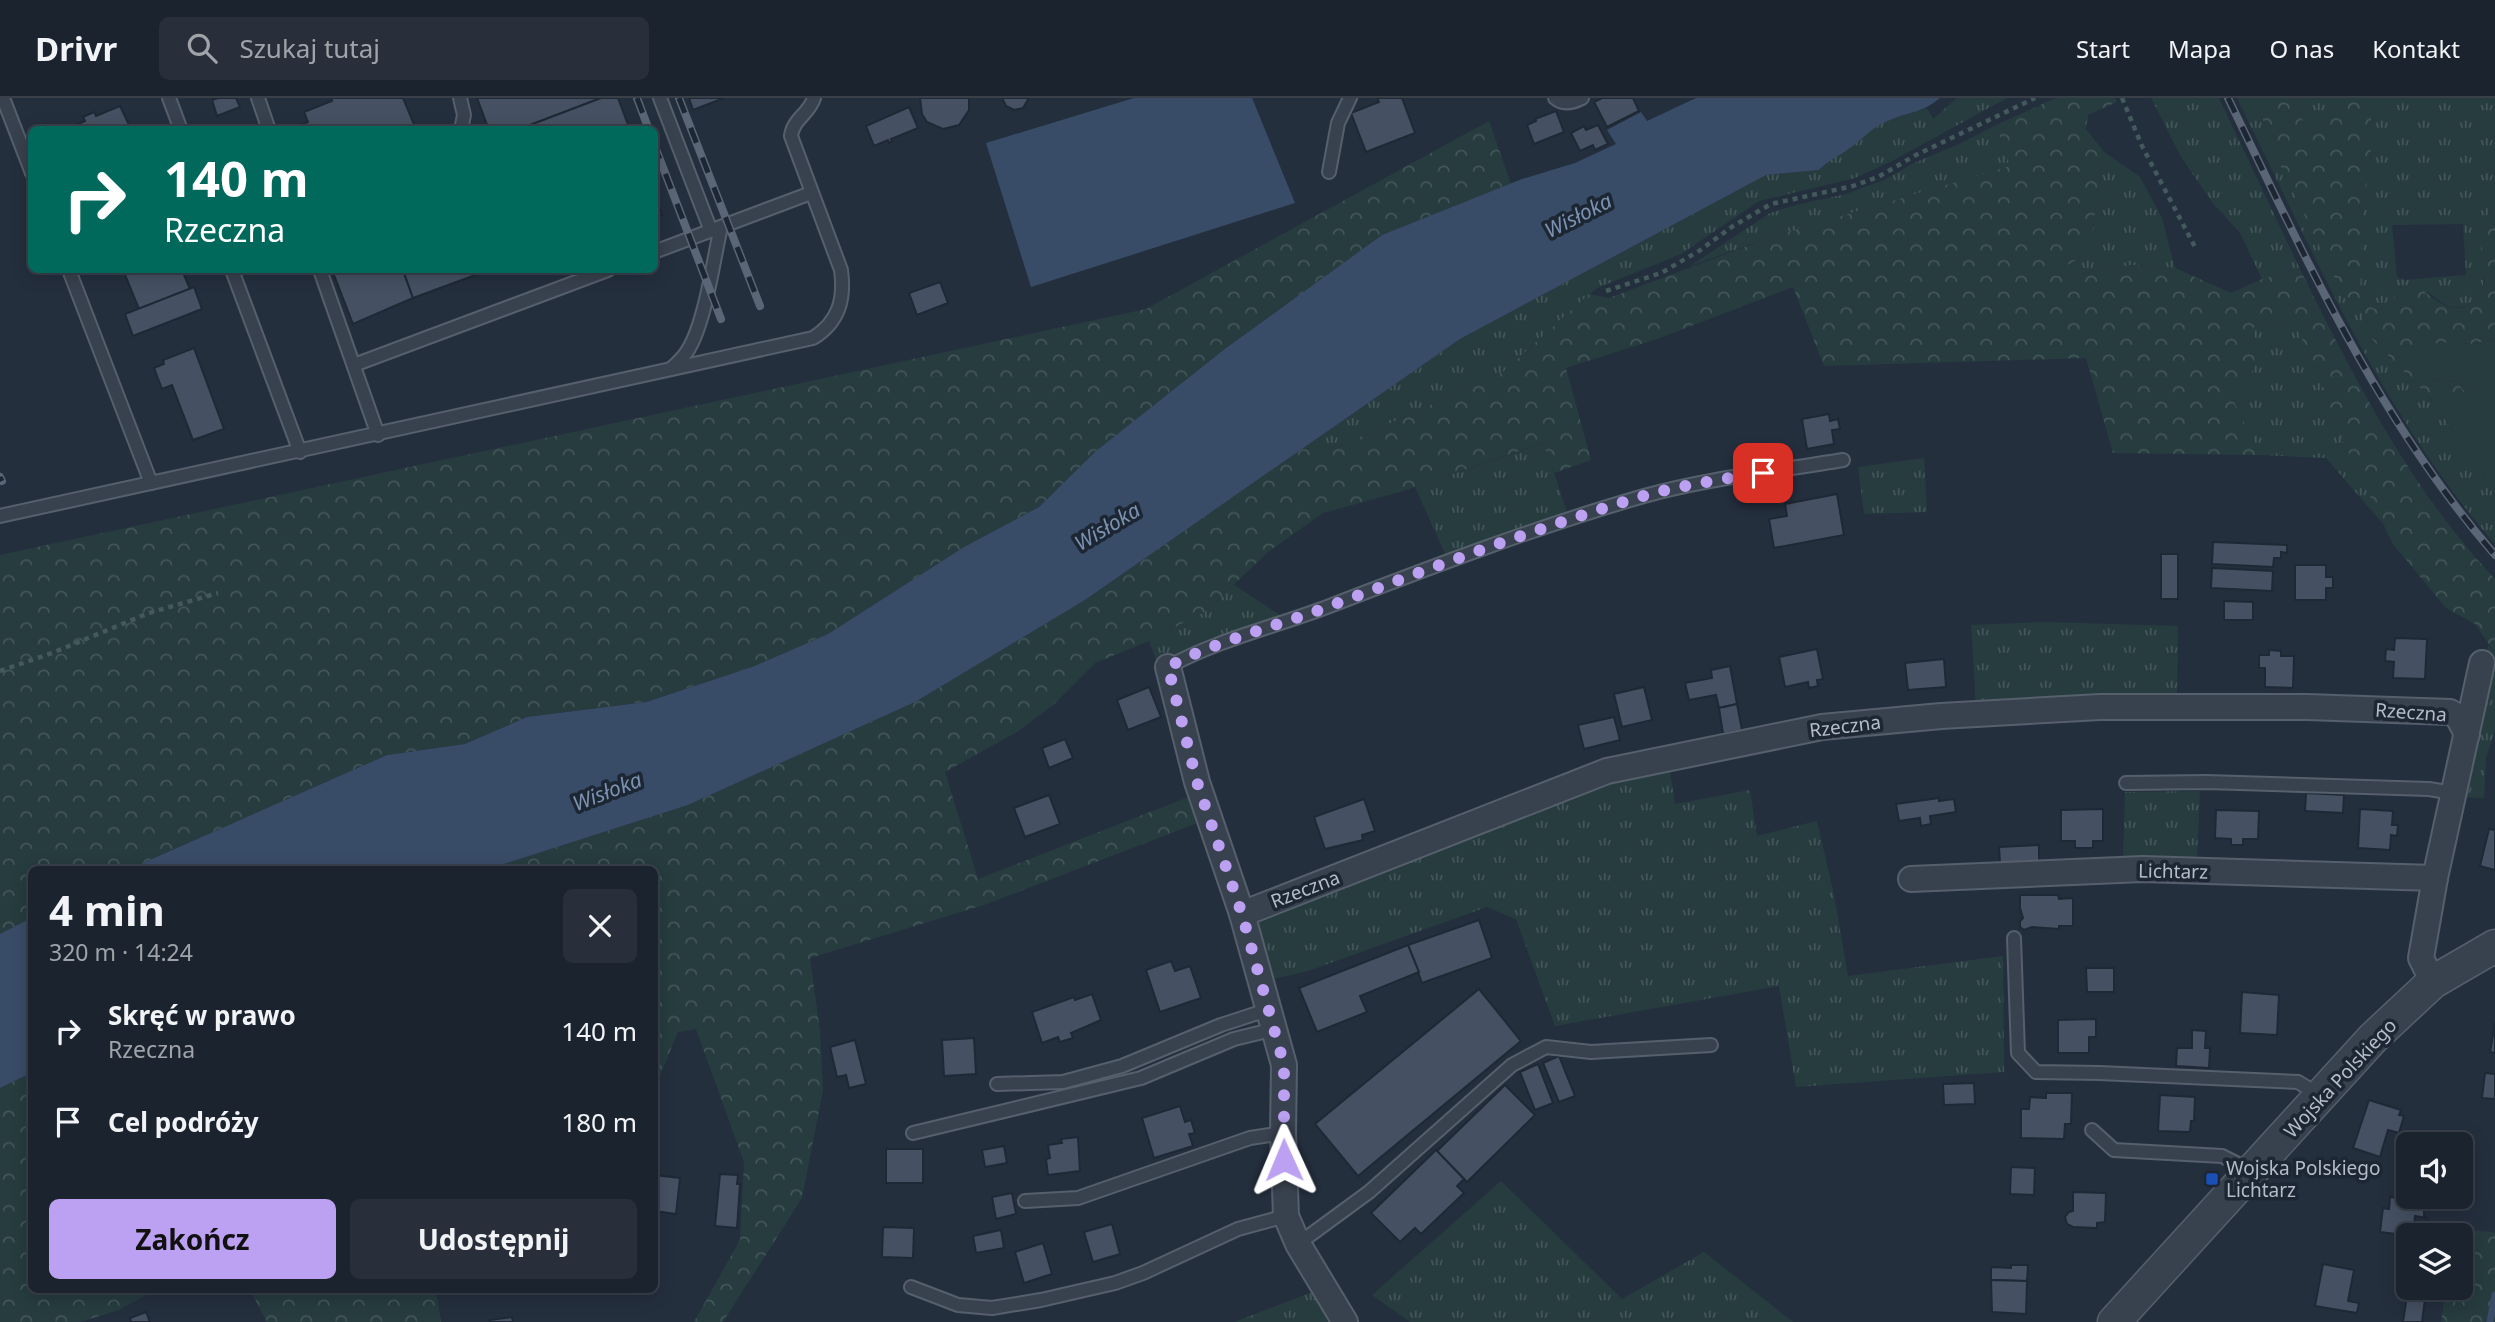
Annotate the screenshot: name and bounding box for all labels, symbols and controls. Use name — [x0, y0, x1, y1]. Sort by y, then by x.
search box — [159, 17, 649, 80]
text: Drivr — [35, 26, 117, 71]
icon: search — [183, 29, 221, 67]
text: Szukaj tutaj — [239, 30, 380, 66]
text: Start — [2076, 32, 2130, 65]
text: Mapa — [2168, 32, 2231, 65]
text: O nas — [2269, 32, 2334, 65]
text: Kontakt — [2372, 32, 2460, 65]
text: 140 m — [164, 145, 309, 211]
icon: right — [49, 154, 140, 245]
water label: Wisłoka — [1540, 186, 1617, 244]
text: Rzeczna — [164, 208, 285, 251]
pin — [1733, 443, 1793, 503]
icon: arrive — [1744, 454, 1782, 492]
water label: Wisłoka — [1069, 495, 1145, 557]
street label: Rzeczna — [2374, 697, 2448, 727]
street label: Rzeczna — [1808, 709, 1882, 743]
water label: Wisłoka — [568, 765, 646, 817]
street label: Lichtarz — [2138, 857, 2208, 885]
street label: Rzeczna — [1267, 864, 1343, 914]
text: 4 min — [49, 881, 165, 938]
button: close — [563, 889, 637, 963]
text: 320 m · 14:24 — [49, 936, 193, 968]
text: Skręć w prawo — [108, 997, 296, 1033]
icon: right — [49, 1012, 87, 1050]
text: 140 m — [561, 1013, 637, 1049]
street label: Wojska Polskiego — [2278, 1013, 2402, 1143]
text: Rzeczna — [108, 1033, 195, 1065]
icon: arrive — [49, 1103, 87, 1141]
text: Cel podróży — [108, 1104, 259, 1140]
text: 180 m — [561, 1104, 637, 1140]
position arrow — [1247, 1123, 1321, 1197]
map controls — [2396, 1132, 2473, 1300]
button: sound — [2396, 1132, 2473, 1209]
place label: Wojska Polskiego Lichtarz — [2226, 1155, 2380, 1203]
marker: Wojska Polskiego Lichtarz — [2204, 1171, 2220, 1187]
button: Zakończ — [49, 1199, 336, 1279]
button: Udostępnij — [350, 1199, 637, 1279]
button: layers — [2396, 1223, 2473, 1300]

